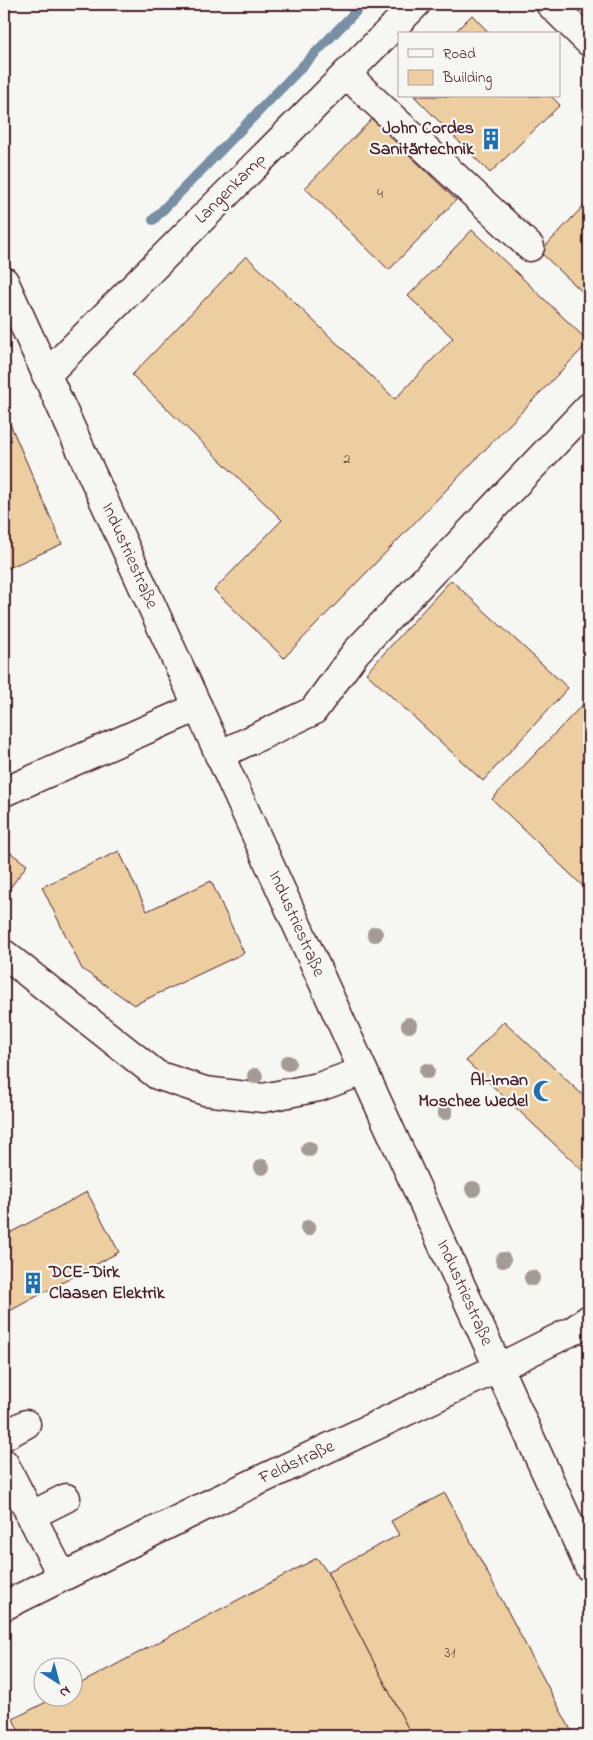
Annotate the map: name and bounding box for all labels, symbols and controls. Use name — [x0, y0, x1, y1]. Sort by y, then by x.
legend — [398, 32, 560, 98]
text: Road — [443, 43, 476, 65]
text: Building — [442, 67, 492, 90]
place label: John Cordes Sanitärtechnik — [369, 116, 475, 163]
building icon: John Cordes Sanitärtechnik — [478, 126, 504, 152]
street label: Langenkamp — [189, 147, 273, 231]
house number: 4 — [377, 183, 383, 205]
house number: 2 — [343, 448, 351, 470]
street label: Industriestraße — [94, 499, 164, 614]
street label: Industriestraße — [261, 867, 331, 982]
place label: Al-Iman Moschee Wedel — [418, 1068, 528, 1115]
mosque icon: Al-Iman Moschee Wedel — [531, 1078, 557, 1104]
street label: Industriestraße — [429, 1236, 499, 1351]
place label: DCE-Dirk Claasen Elektrik — [48, 1260, 166, 1307]
building icon: DCE-Dirk Claasen Elektrik — [20, 1270, 46, 1296]
street label: Feldstraße — [254, 1434, 340, 1492]
house number: 31 — [445, 1642, 456, 1664]
north arrow — [32, 1658, 82, 1708]
text: N — [55, 1680, 75, 1703]

